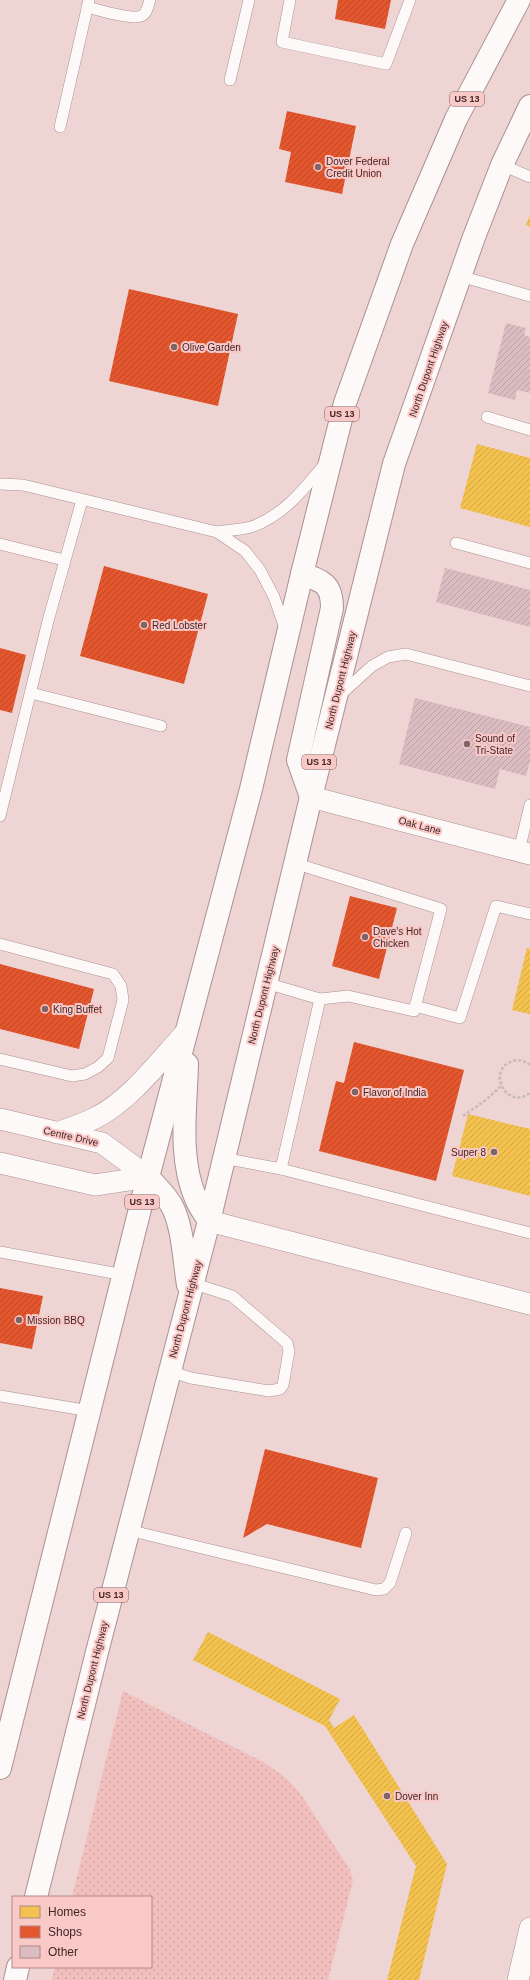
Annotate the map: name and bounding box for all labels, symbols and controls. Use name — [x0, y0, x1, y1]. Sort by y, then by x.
road number: US 13 — [450, 92, 484, 106]
place label: Dover Federal Credit Union — [326, 156, 389, 179]
marker: Dover Federal Credit Union — [313, 162, 323, 172]
street label: North Dupont Highway — [407, 320, 450, 419]
marker: Olive Garden — [169, 342, 179, 352]
place label: Olive Garden — [182, 342, 241, 353]
road number: US 13 — [325, 407, 359, 421]
marker: Red Lobster — [139, 620, 149, 630]
place label: Red Lobster — [152, 620, 207, 631]
street label: North Dupont Highway — [323, 630, 358, 730]
place label: Sound of Tri-State — [475, 733, 515, 756]
marker: Sound of Tri-State — [462, 739, 472, 749]
road number: US 13 — [302, 755, 336, 769]
street label: Oak Lane — [397, 815, 443, 837]
place label: Dave's Hot Chicken — [373, 926, 422, 949]
marker: Dave's Hot Chicken — [360, 932, 370, 942]
street label: North Dupont Highway — [246, 945, 281, 1045]
marker: King Buffet — [40, 1004, 50, 1014]
place label: King Buffet — [53, 1004, 102, 1015]
marker: Flavor of India — [350, 1087, 360, 1097]
place label: Flavor of India — [363, 1087, 427, 1098]
street label: Centre Drive — [42, 1125, 100, 1148]
place label: Super 8 — [451, 1147, 486, 1158]
marker: Super 8 — [489, 1147, 499, 1157]
road number: US 13 — [125, 1195, 159, 1209]
street label: North Dupont Highway — [167, 1259, 204, 1359]
marker: Mission BBQ — [14, 1315, 24, 1325]
place label: Mission BBQ — [27, 1315, 85, 1326]
road number: US 13 — [94, 1588, 128, 1602]
street label: North Dupont Highway — [75, 1620, 110, 1720]
marker: Dover Inn — [382, 1791, 392, 1801]
place label: Dover Inn — [395, 1791, 438, 1802]
legend — [12, 1896, 152, 1968]
text: Homes — [48, 1905, 86, 1919]
text: Shops — [48, 1925, 82, 1939]
text: Other — [48, 1945, 78, 1959]

